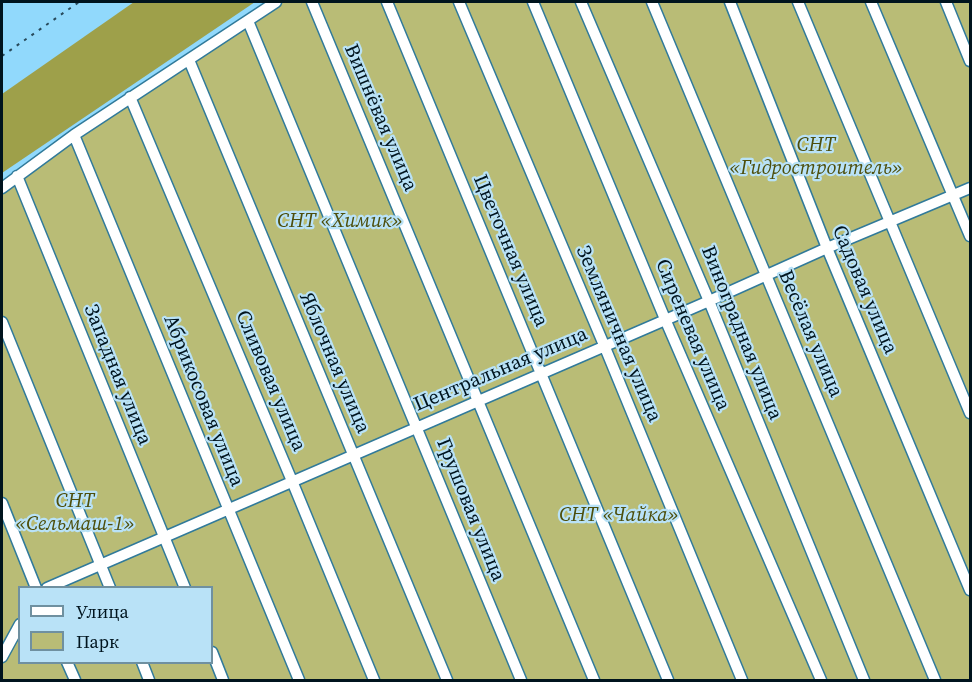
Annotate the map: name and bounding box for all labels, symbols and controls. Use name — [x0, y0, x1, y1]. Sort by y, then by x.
street label: Вишнёвая улица — [338, 41, 422, 195]
park label: СНТ «Гидростроитель» — [729, 134, 903, 181]
street label: Цветочная улица — [467, 171, 553, 331]
park label: СНТ «Химик» — [277, 210, 403, 234]
street label: Садовая улица — [826, 222, 902, 358]
street label: Земляничная улица — [570, 242, 666, 426]
street label: Виноградная улица — [695, 243, 787, 423]
street label: Сиреневая улица — [649, 256, 735, 414]
street label: Весёлая улица — [772, 267, 848, 401]
street label: Яблочная улица — [294, 289, 374, 437]
street label: Западная улица — [78, 301, 156, 449]
street label: Сливовая улица — [230, 307, 310, 455]
street label: Абрикосовая улица — [158, 312, 248, 490]
street label: Центральная улица — [411, 323, 591, 417]
street label: Грушовая улица — [430, 435, 510, 585]
park label: СНТ «Сельмаш-1» — [15, 490, 135, 537]
park label: СНТ «Чайка» — [559, 504, 679, 528]
legend — [18, 586, 213, 664]
text: Улица — [76, 599, 129, 624]
text: Парк — [76, 629, 119, 654]

